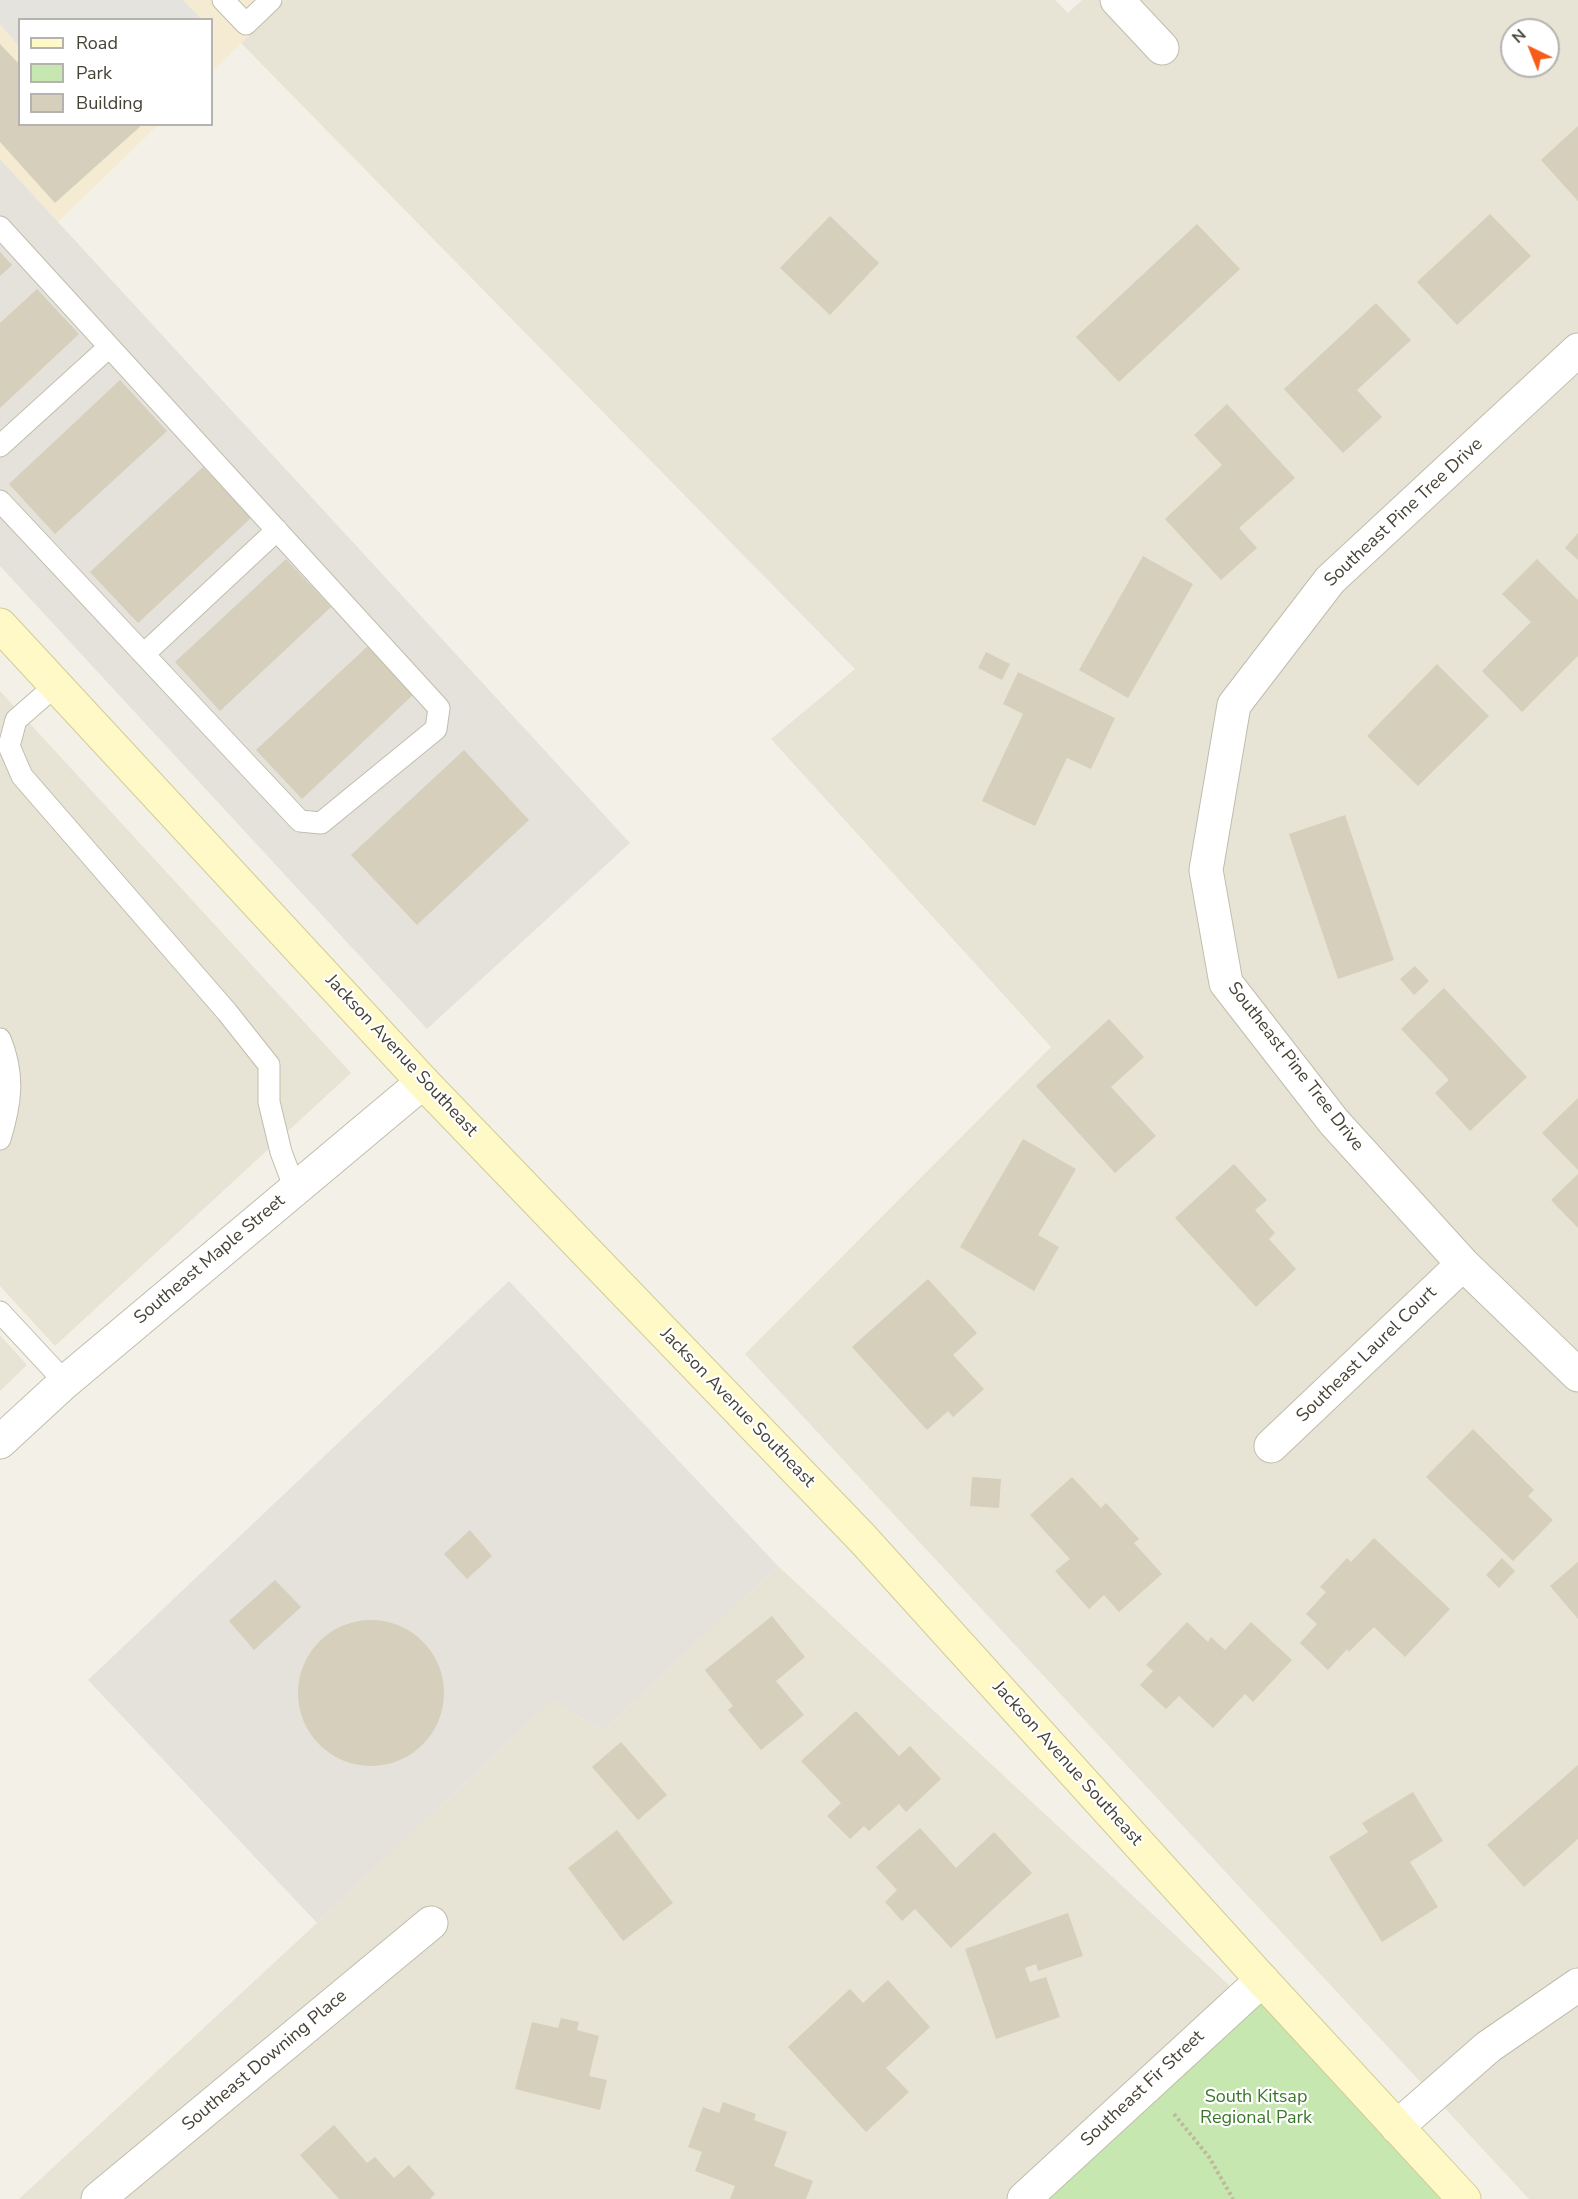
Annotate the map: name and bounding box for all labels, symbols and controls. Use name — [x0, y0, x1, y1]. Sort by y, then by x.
legend — [18, 18, 213, 126]
north arrow — [1500, 18, 1560, 78]
text: N — [1507, 24, 1531, 48]
text: Road — [76, 31, 118, 55]
text: Park — [76, 61, 112, 85]
text: Building — [76, 91, 143, 115]
street label: Southeast Pine Tree Drive — [1320, 434, 1488, 592]
street label: Jackson Avenue Southeast — [320, 971, 482, 1141]
street label: Southeast Pine Tree Drive — [1222, 978, 1368, 1156]
street label: Southeast Maple Street — [130, 1191, 290, 1329]
street label: Southeast Laurel Court — [1292, 1282, 1442, 1428]
street label: Jackson Avenue Southeast — [655, 1324, 819, 1492]
street label: Jackson Avenue Southeast — [988, 1677, 1146, 1851]
street label: Southeast Downing Place — [178, 1986, 352, 2136]
street label: Southeast Fir Street — [1077, 2026, 1209, 2152]
park label: South Kitsap Regional Park — [1200, 2087, 1312, 2130]

